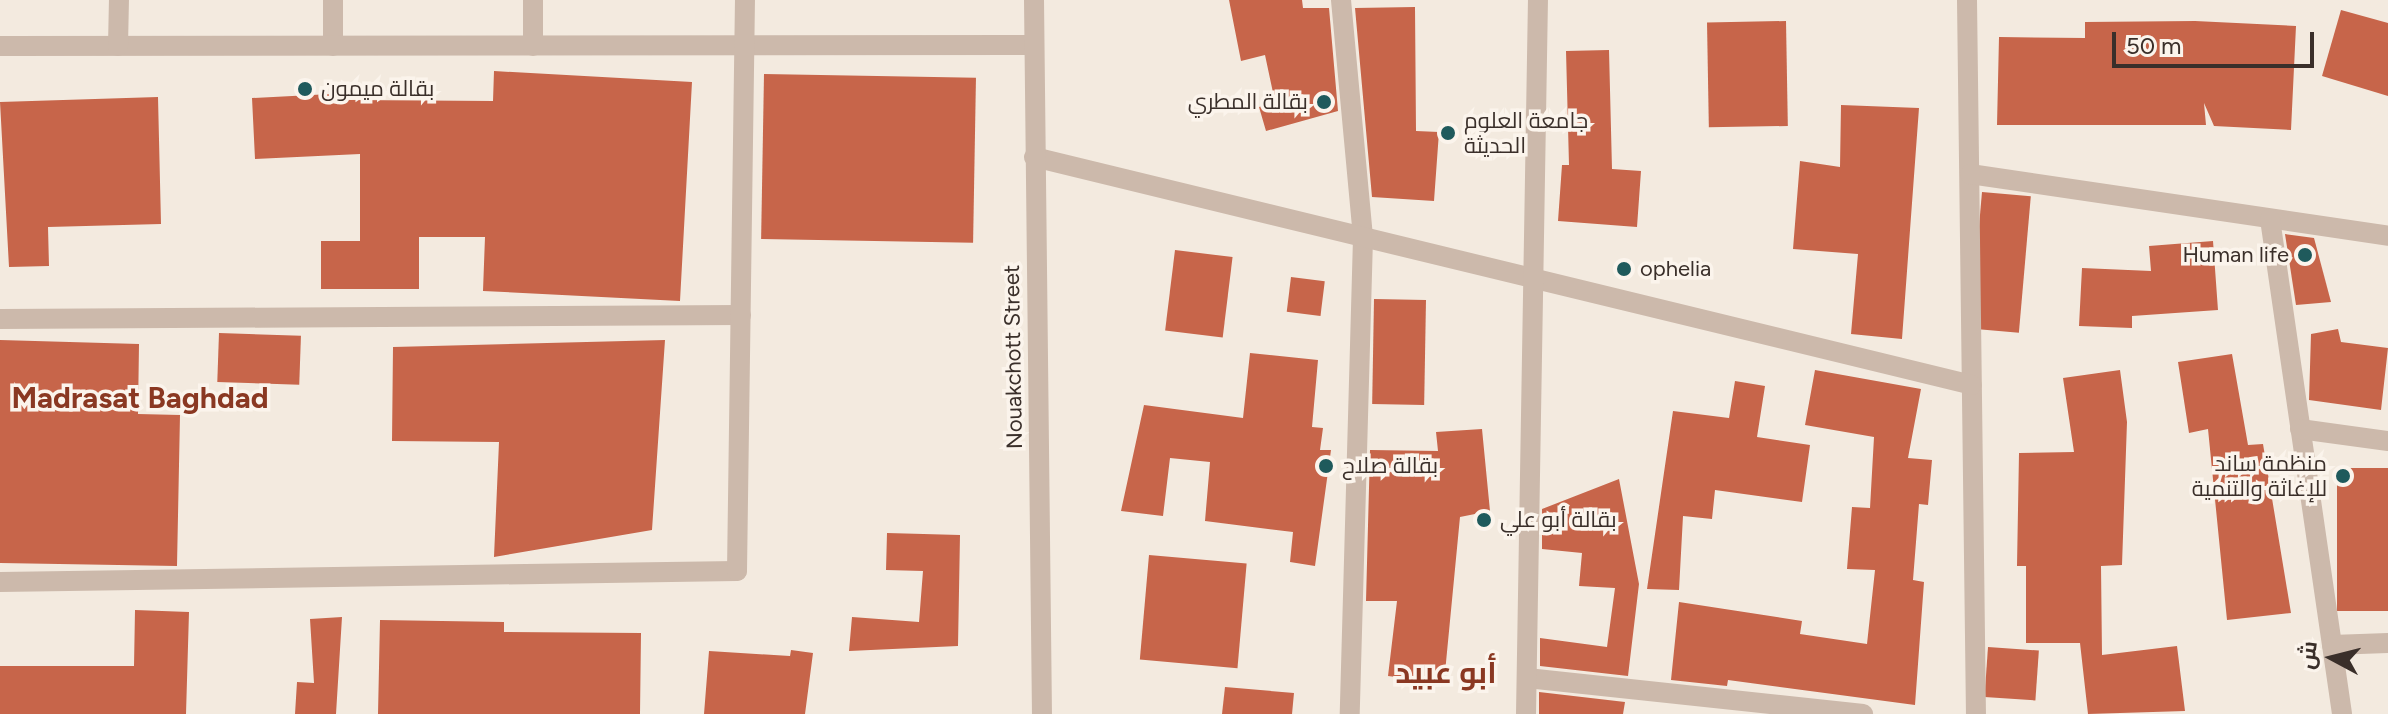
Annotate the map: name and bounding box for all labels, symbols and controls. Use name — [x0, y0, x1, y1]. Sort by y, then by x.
scale bar — [2116, 16, 2318, 66]
text: 50 m — [2126, 31, 2182, 60]
place label: بقالة ميمون — [321, 76, 434, 102]
marker: بقالة ميمون — [296, 80, 314, 98]
place label: بقالة المطري — [1188, 89, 1308, 115]
marker: بقالة المطري — [1315, 93, 1333, 111]
place label: جامعة العلوم الحديثة — [1464, 107, 1588, 158]
marker: جامعة العلوم الحديثة — [1439, 124, 1457, 142]
place label: Human life — [2183, 242, 2289, 268]
marker: Human life — [2296, 246, 2314, 264]
place label: ophelia — [1640, 256, 1711, 282]
marker: ophelia — [1615, 260, 1633, 278]
street label: Nouakchott Street — [998, 265, 1028, 449]
district label: Madrasat Baghdad — [11, 380, 269, 416]
place label: منظمة ساند للإغاثة والتنمية — [2192, 450, 2327, 502]
place label: بقالة صلاح — [1342, 453, 1438, 479]
marker: بقالة صلاح — [1317, 457, 1335, 475]
marker: منظمة ساند للإغاثة والتنمية — [2334, 467, 2352, 485]
place label: بقالة أبو علي — [1500, 507, 1617, 533]
marker: بقالة أبو علي — [1475, 511, 1493, 529]
north arrow — [2292, 618, 2372, 698]
text: ش — [2293, 639, 2323, 671]
district label: أبو عبيد — [1395, 655, 1497, 691]

